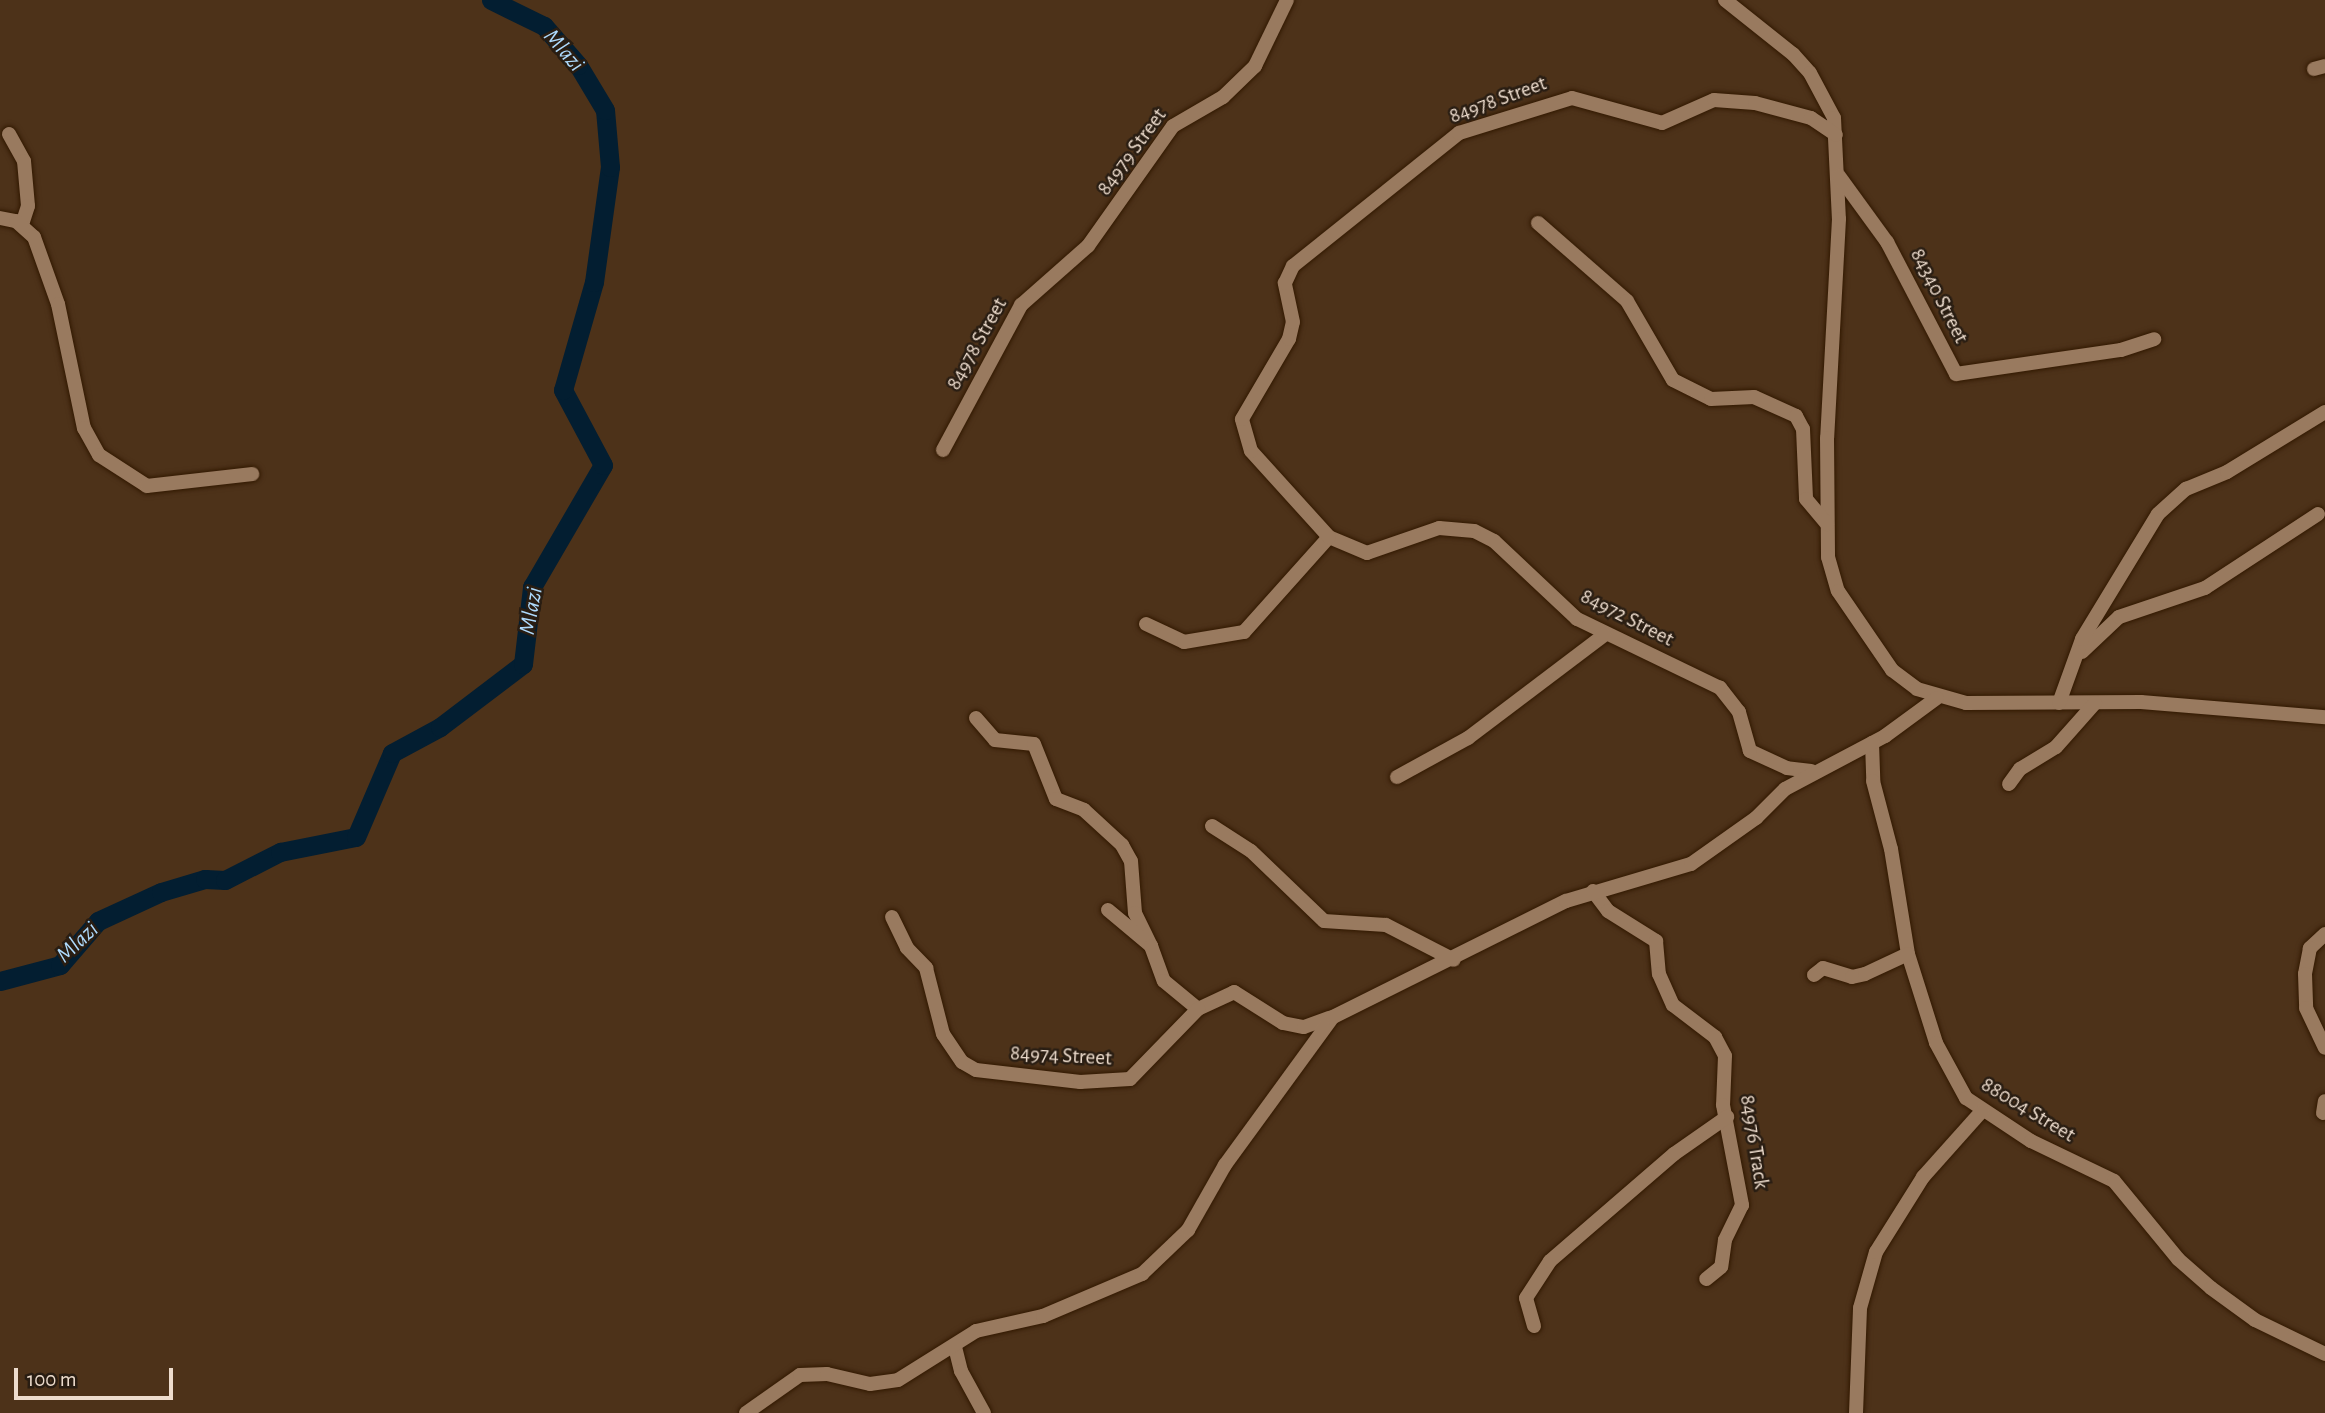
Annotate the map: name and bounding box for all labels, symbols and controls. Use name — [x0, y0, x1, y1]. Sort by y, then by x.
water label: Mlazi — [537, 24, 589, 78]
street label: 84978 Street — [1446, 71, 1550, 129]
street label: 84979 Street — [1092, 104, 1172, 200]
street label: 84340 Street — [1904, 244, 1974, 348]
street label: 84978 Street — [941, 293, 1013, 395]
street label: 84972 Street — [1576, 584, 1678, 652]
water label: Mlazi — [514, 585, 550, 637]
water label: Mlazi — [51, 917, 105, 969]
street label: 84974 Street — [1010, 1041, 1112, 1071]
street label: 88004 Street — [1976, 1072, 2080, 1148]
street label: 84976 Track — [1734, 1093, 1774, 1191]
scale bar — [18, 1354, 177, 1398]
text: 100 m — [27, 1369, 77, 1390]

